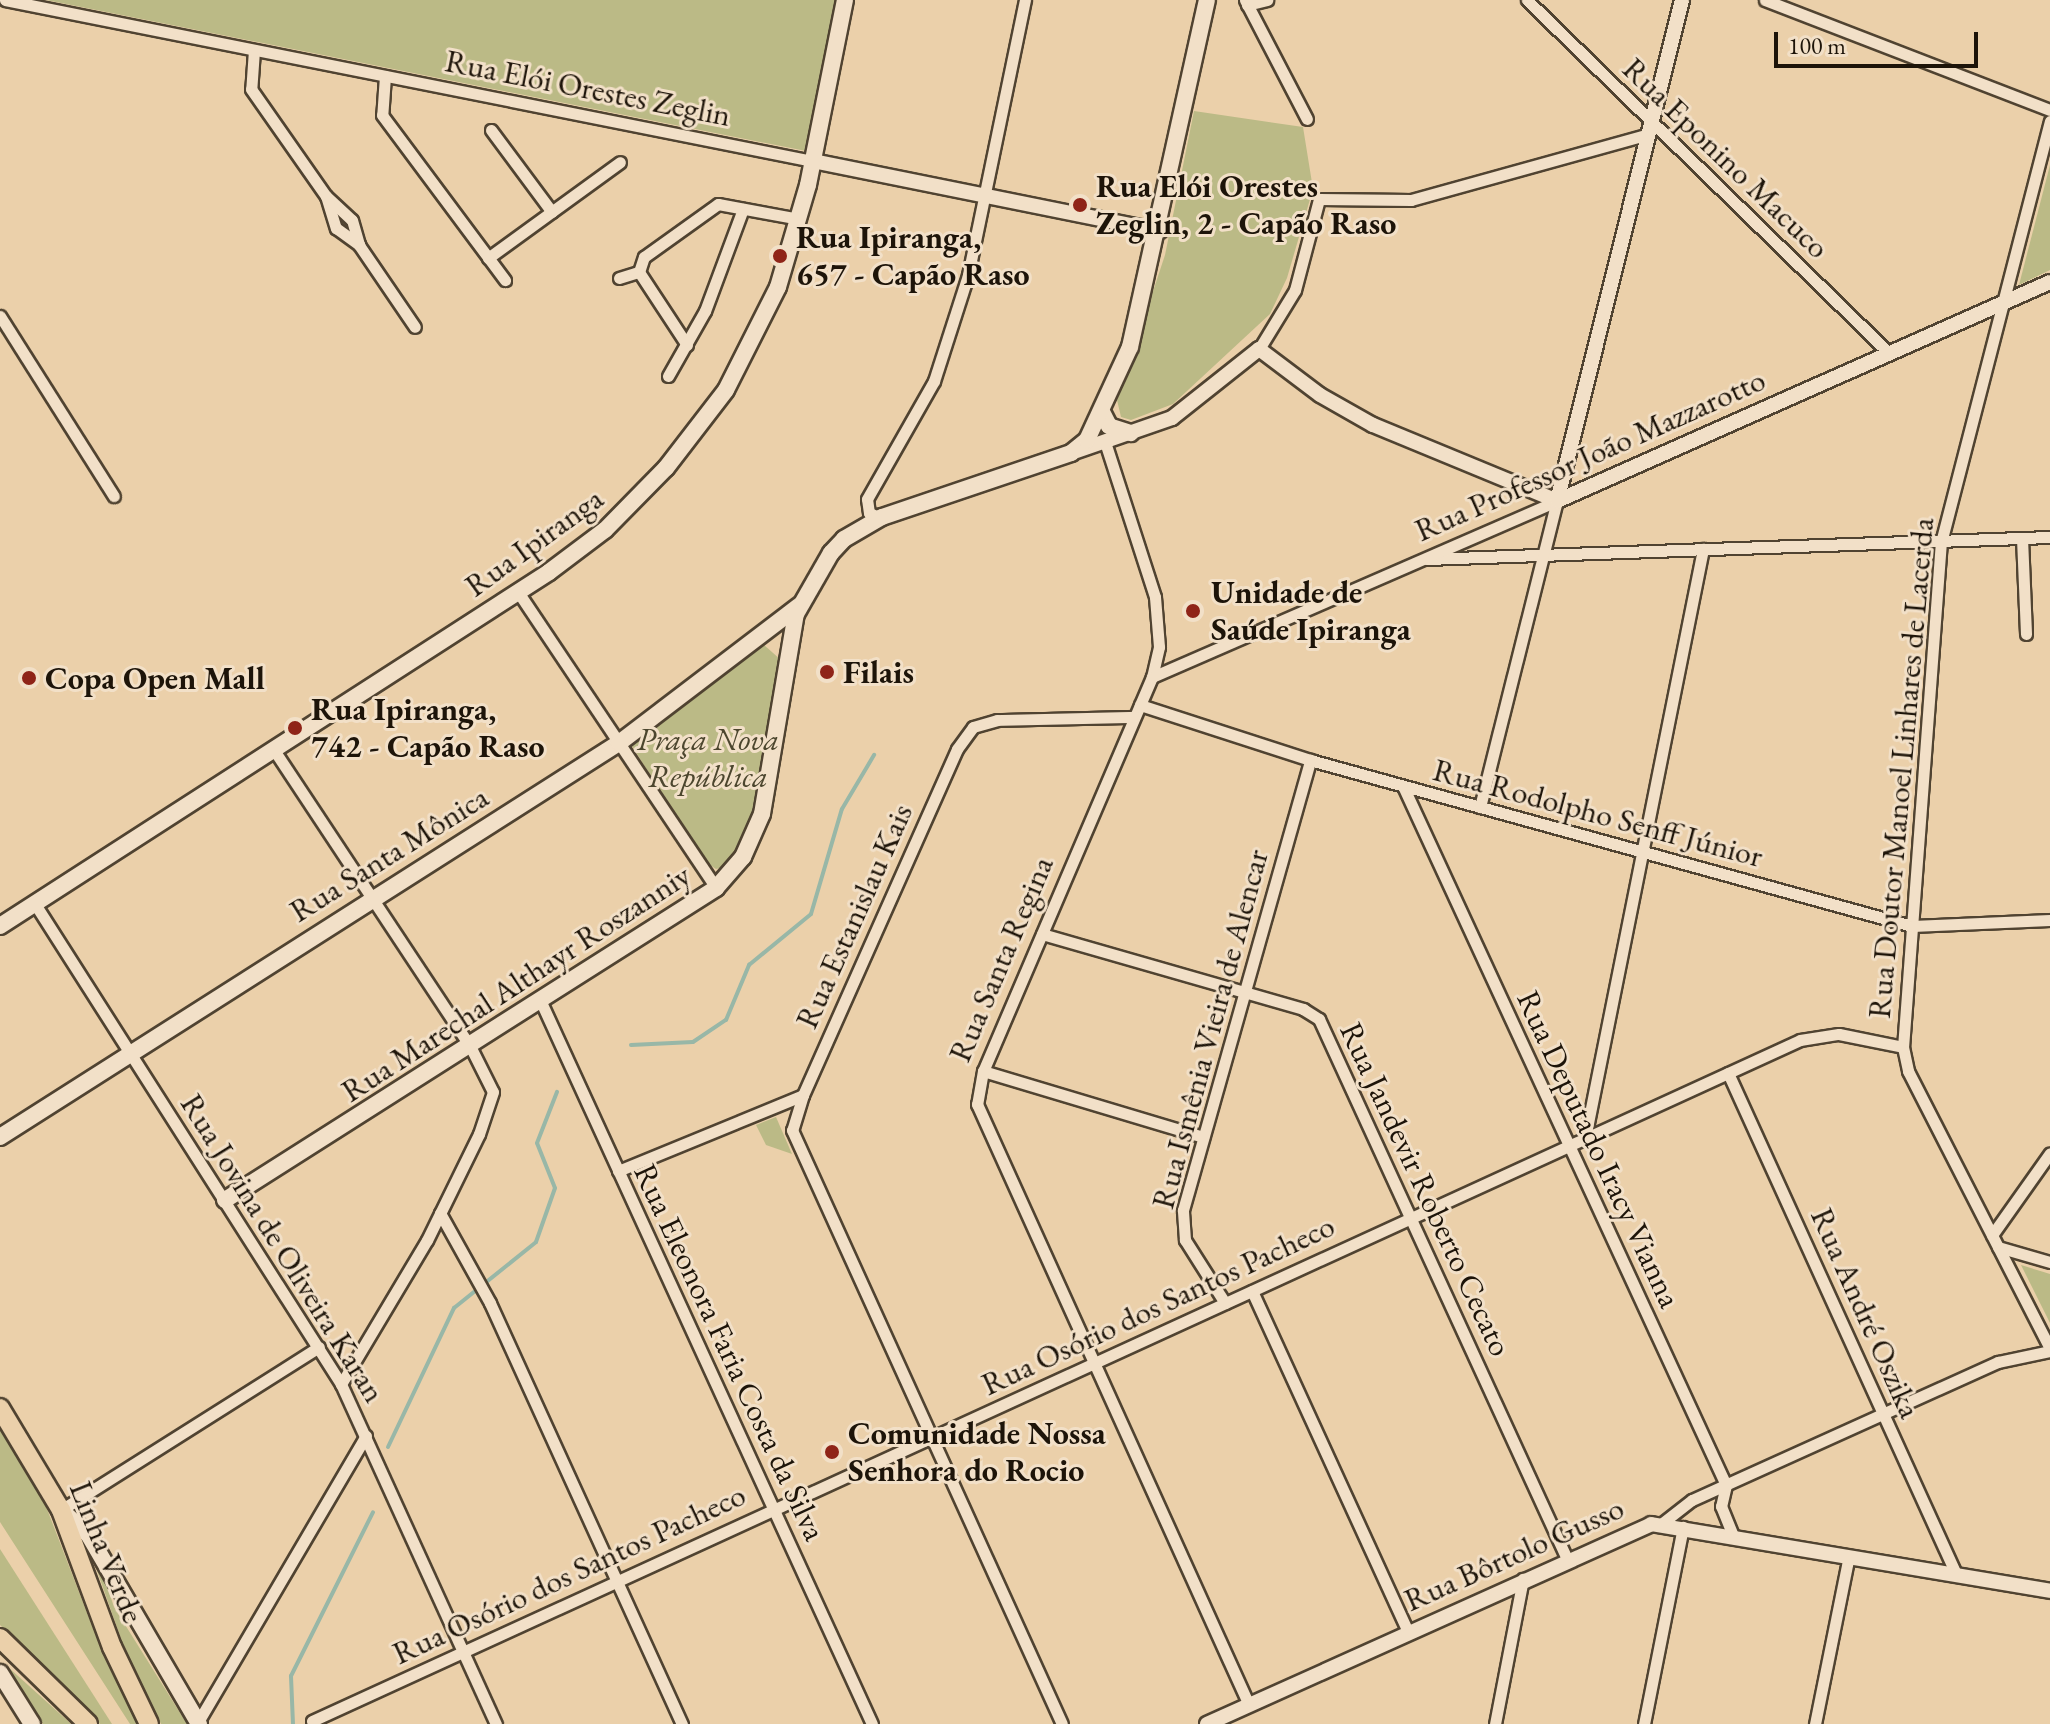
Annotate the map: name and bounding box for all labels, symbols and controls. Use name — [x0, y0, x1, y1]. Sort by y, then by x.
scale bar — [1778, 16, 1982, 66]
text: 100 m — [1788, 30, 1846, 61]
street label: Rua Elói Orestes Zeglin — [442, 41, 734, 135]
street label: Rua Eponino Macuco — [1615, 50, 1837, 266]
place label: Rua Elói Orestes Zeglin, 2 - Capão Raso — [1096, 168, 1396, 243]
marker: Rua Elói Orestes Zeglin, 2 - Capão Raso — [1071, 196, 1089, 214]
place label: Rua Ipiranga, 657 - Capão Raso — [796, 219, 1030, 294]
marker: Rua Ipiranga, 657 - Capão Raso — [771, 247, 789, 265]
street label: Rua Professor João Mazzarotto — [1409, 360, 1771, 550]
street label: Rua Ipiranga — [458, 479, 610, 605]
street label: Rua Doutor Manoel Linhares de Lacerda — [1860, 516, 1942, 1020]
place label: Unidade de Saúde Ipiranga — [1211, 574, 1411, 649]
marker: Unidade de Saúde Ipiranga — [1182, 600, 1204, 622]
place label: Filais — [843, 653, 914, 691]
place label: Copa Open Mall — [45, 659, 265, 697]
marker: Filais — [818, 663, 836, 681]
marker: Copa Open Mall — [20, 669, 38, 687]
place label: Rua Ipiranga, 742 - Capão Raso — [311, 691, 545, 766]
marker: Rua Ipiranga, 742 - Capão Raso — [286, 719, 304, 737]
park label: Praça Nova República — [637, 721, 779, 796]
street label: Rua Rodolpho Senff Júnior — [1429, 751, 1767, 875]
street label: Rua Santa Mônica — [283, 778, 495, 930]
street label: Rua Estanislau Kais — [787, 798, 921, 1034]
street label: Rua Ismênia Vieira de Alencar — [1144, 845, 1276, 1213]
street label: Rua Santa Regina — [940, 851, 1062, 1067]
street label: Rua Marechal Althayr Roszanniy — [334, 856, 698, 1110]
street label: Rua Deputado Iracy Vianna — [1509, 984, 1689, 1314]
street label: Rua Jandevir Roberto Cecato — [1332, 1016, 1520, 1362]
street label: Rua Jovina de Oliveira Karan — [172, 1087, 394, 1409]
street label: Rua Eleonora Faria Costa da Silva — [626, 1158, 834, 1546]
street label: Rua André Oszika — [1802, 1202, 1930, 1424]
street label: Rua Osório dos Santos Pacheco — [975, 1206, 1341, 1404]
place label: Comunidade Nossa Senhora do Rocio — [848, 1415, 1106, 1490]
marker: Comunidade Nossa Senhora do Rocio — [823, 1443, 841, 1461]
street label: Rua Osório dos Santos Pacheco — [386, 1475, 752, 1673]
street label: Linha Verde — [61, 1476, 153, 1628]
street label: Rua Bôrtolo Gusso — [1398, 1488, 1630, 1620]

